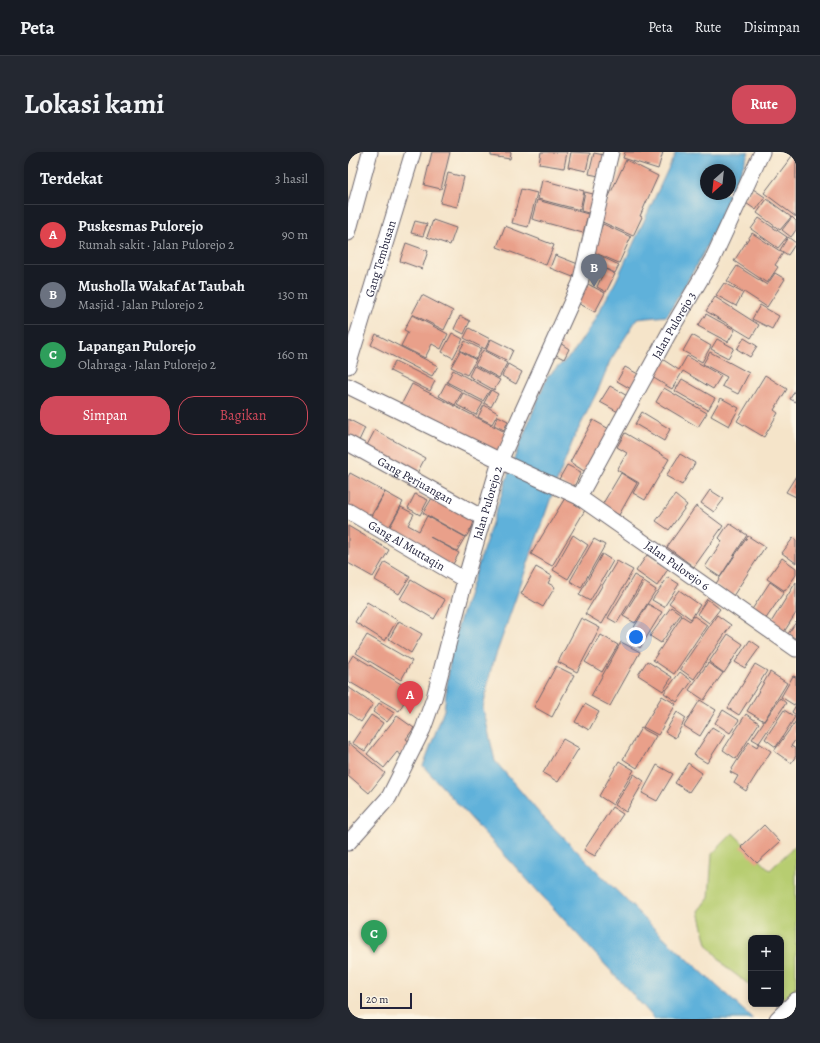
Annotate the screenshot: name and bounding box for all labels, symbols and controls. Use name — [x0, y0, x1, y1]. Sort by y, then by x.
text: Peta — [20, 15, 55, 41]
text: Peta — [648, 18, 673, 37]
text: Rute — [695, 18, 721, 37]
text: Disimpan — [743, 18, 800, 37]
text: Lokasi kami — [24, 85, 165, 123]
button: Rute — [732, 85, 796, 124]
north arrow — [700, 164, 736, 200]
text: Terdekat — [40, 167, 103, 190]
text: 3 hasil — [275, 170, 308, 187]
text: Puskesmas Pulorejo — [78, 216, 203, 236]
street label: Gang Tembusan — [361, 218, 400, 299]
text: A — [49, 226, 57, 243]
text: 90 m — [282, 226, 308, 243]
text: Rumah sakit · Jalan Pulorejo 2 — [78, 236, 234, 253]
pin: B — [581, 254, 607, 287]
text: Musholla Wakaf At Taubah — [78, 276, 245, 296]
text: B — [49, 286, 57, 303]
text: 130 m — [278, 286, 308, 303]
street label: Jalan Pulorejo 3 — [648, 289, 699, 362]
text: Masjid · Jalan Pulorejo 2 — [78, 296, 204, 313]
text: Lapangan Pulorejo — [78, 336, 196, 356]
text: C — [49, 346, 57, 363]
text: 160 m — [277, 346, 308, 363]
text: Olahraga · Jalan Pulorejo 2 — [78, 356, 216, 373]
button: Simpan — [40, 396, 170, 435]
button: Bagikan — [178, 396, 308, 435]
street label: Gang Perjuangan — [375, 453, 456, 508]
street label: Jalan Pulorejo 2 — [469, 464, 506, 541]
street label: Gang Al Muttaqin — [365, 517, 448, 575]
street label: Jalan Pulorejo 6 — [642, 537, 713, 594]
your location — [626, 627, 646, 647]
pin: A — [397, 681, 423, 714]
pin: C — [361, 920, 387, 953]
map controls — [748, 935, 784, 1007]
button: + — [748, 935, 784, 971]
button: − — [748, 971, 784, 1007]
scale bar — [360, 991, 412, 1010]
text: 20 m — [366, 992, 388, 1007]

